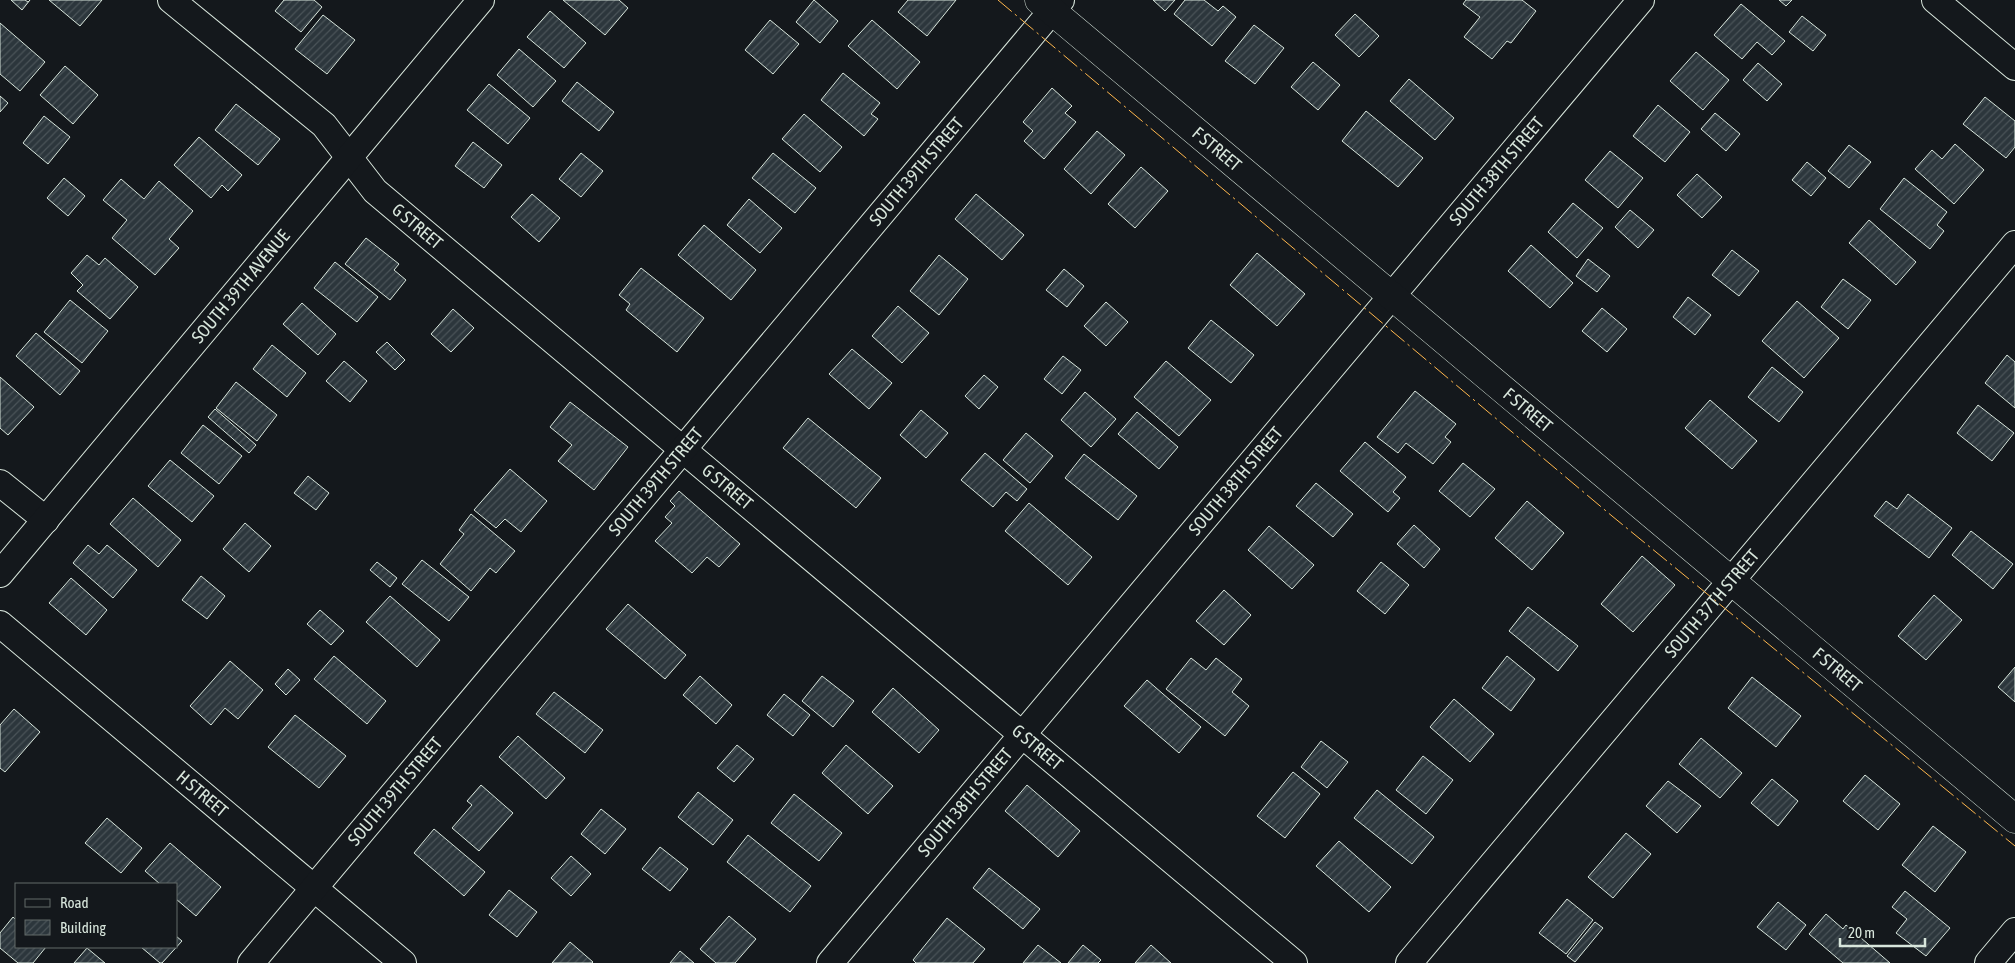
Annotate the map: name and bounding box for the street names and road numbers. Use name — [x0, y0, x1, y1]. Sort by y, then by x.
street label: SOUTH 39TH STREET — [865, 113, 968, 230]
street label: SOUTH 38TH STREET — [1445, 113, 1548, 229]
street label: F STREET — [1188, 122, 1246, 175]
street label: G STREET — [388, 199, 447, 253]
street label: SOUTH 39TH AVENUE — [187, 225, 294, 347]
street label: F STREET — [1499, 383, 1557, 436]
street label: SOUTH 38TH STREET — [1184, 422, 1287, 539]
street label: SOUTH 39TH STREET — [604, 423, 707, 540]
street label: G STREET — [698, 459, 757, 514]
street label: SOUTH 37TH STREET — [1660, 545, 1763, 662]
street label: F STREET — [1809, 643, 1866, 696]
street label: G STREET — [1008, 720, 1067, 774]
street label: SOUTH 39TH STREET — [343, 733, 446, 850]
street label: SOUTH 38TH STREET — [913, 744, 1016, 860]
street label: H STREET — [172, 766, 232, 821]

